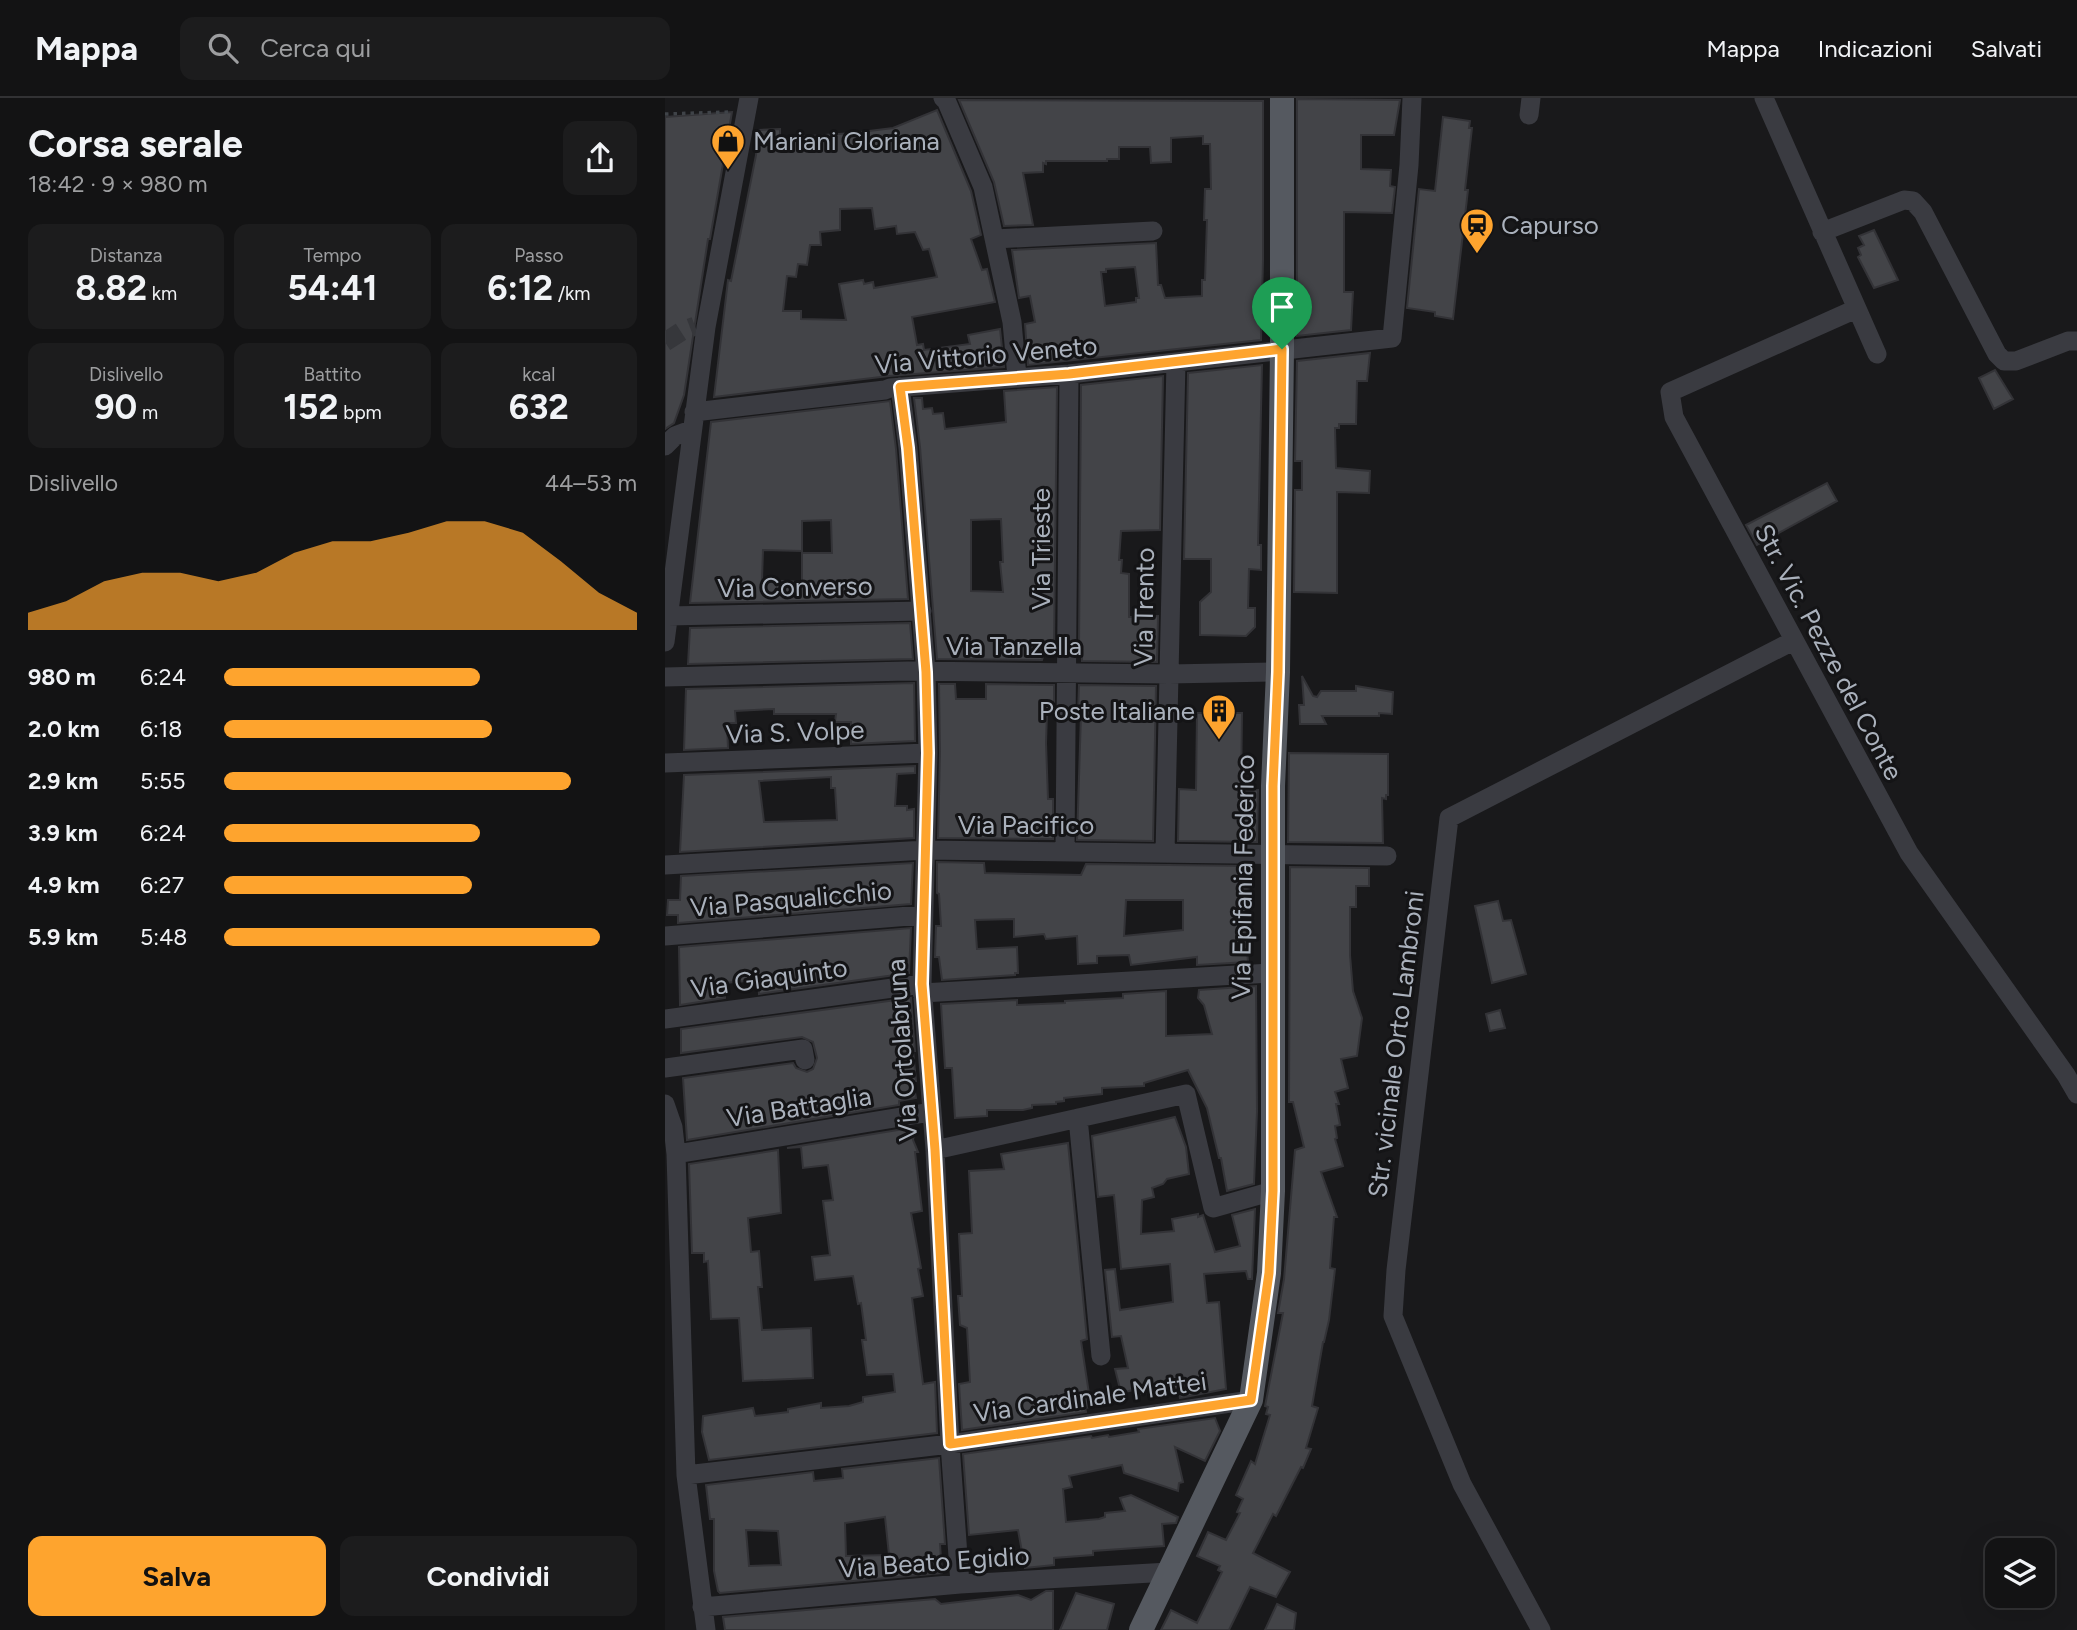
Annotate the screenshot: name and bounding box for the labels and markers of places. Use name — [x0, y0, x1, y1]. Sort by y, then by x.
shop icon: Mariani Gloriana — [709, 122, 747, 171]
place label: Mariani Gloriana — [753, 125, 940, 157]
station icon: Capurso — [1458, 206, 1496, 255]
place label: Capurso — [1501, 209, 1599, 241]
pin — [1252, 277, 1312, 349]
building icon: Poste Italiane — [1200, 692, 1238, 741]
place label: Poste Italiane — [1039, 695, 1195, 727]

